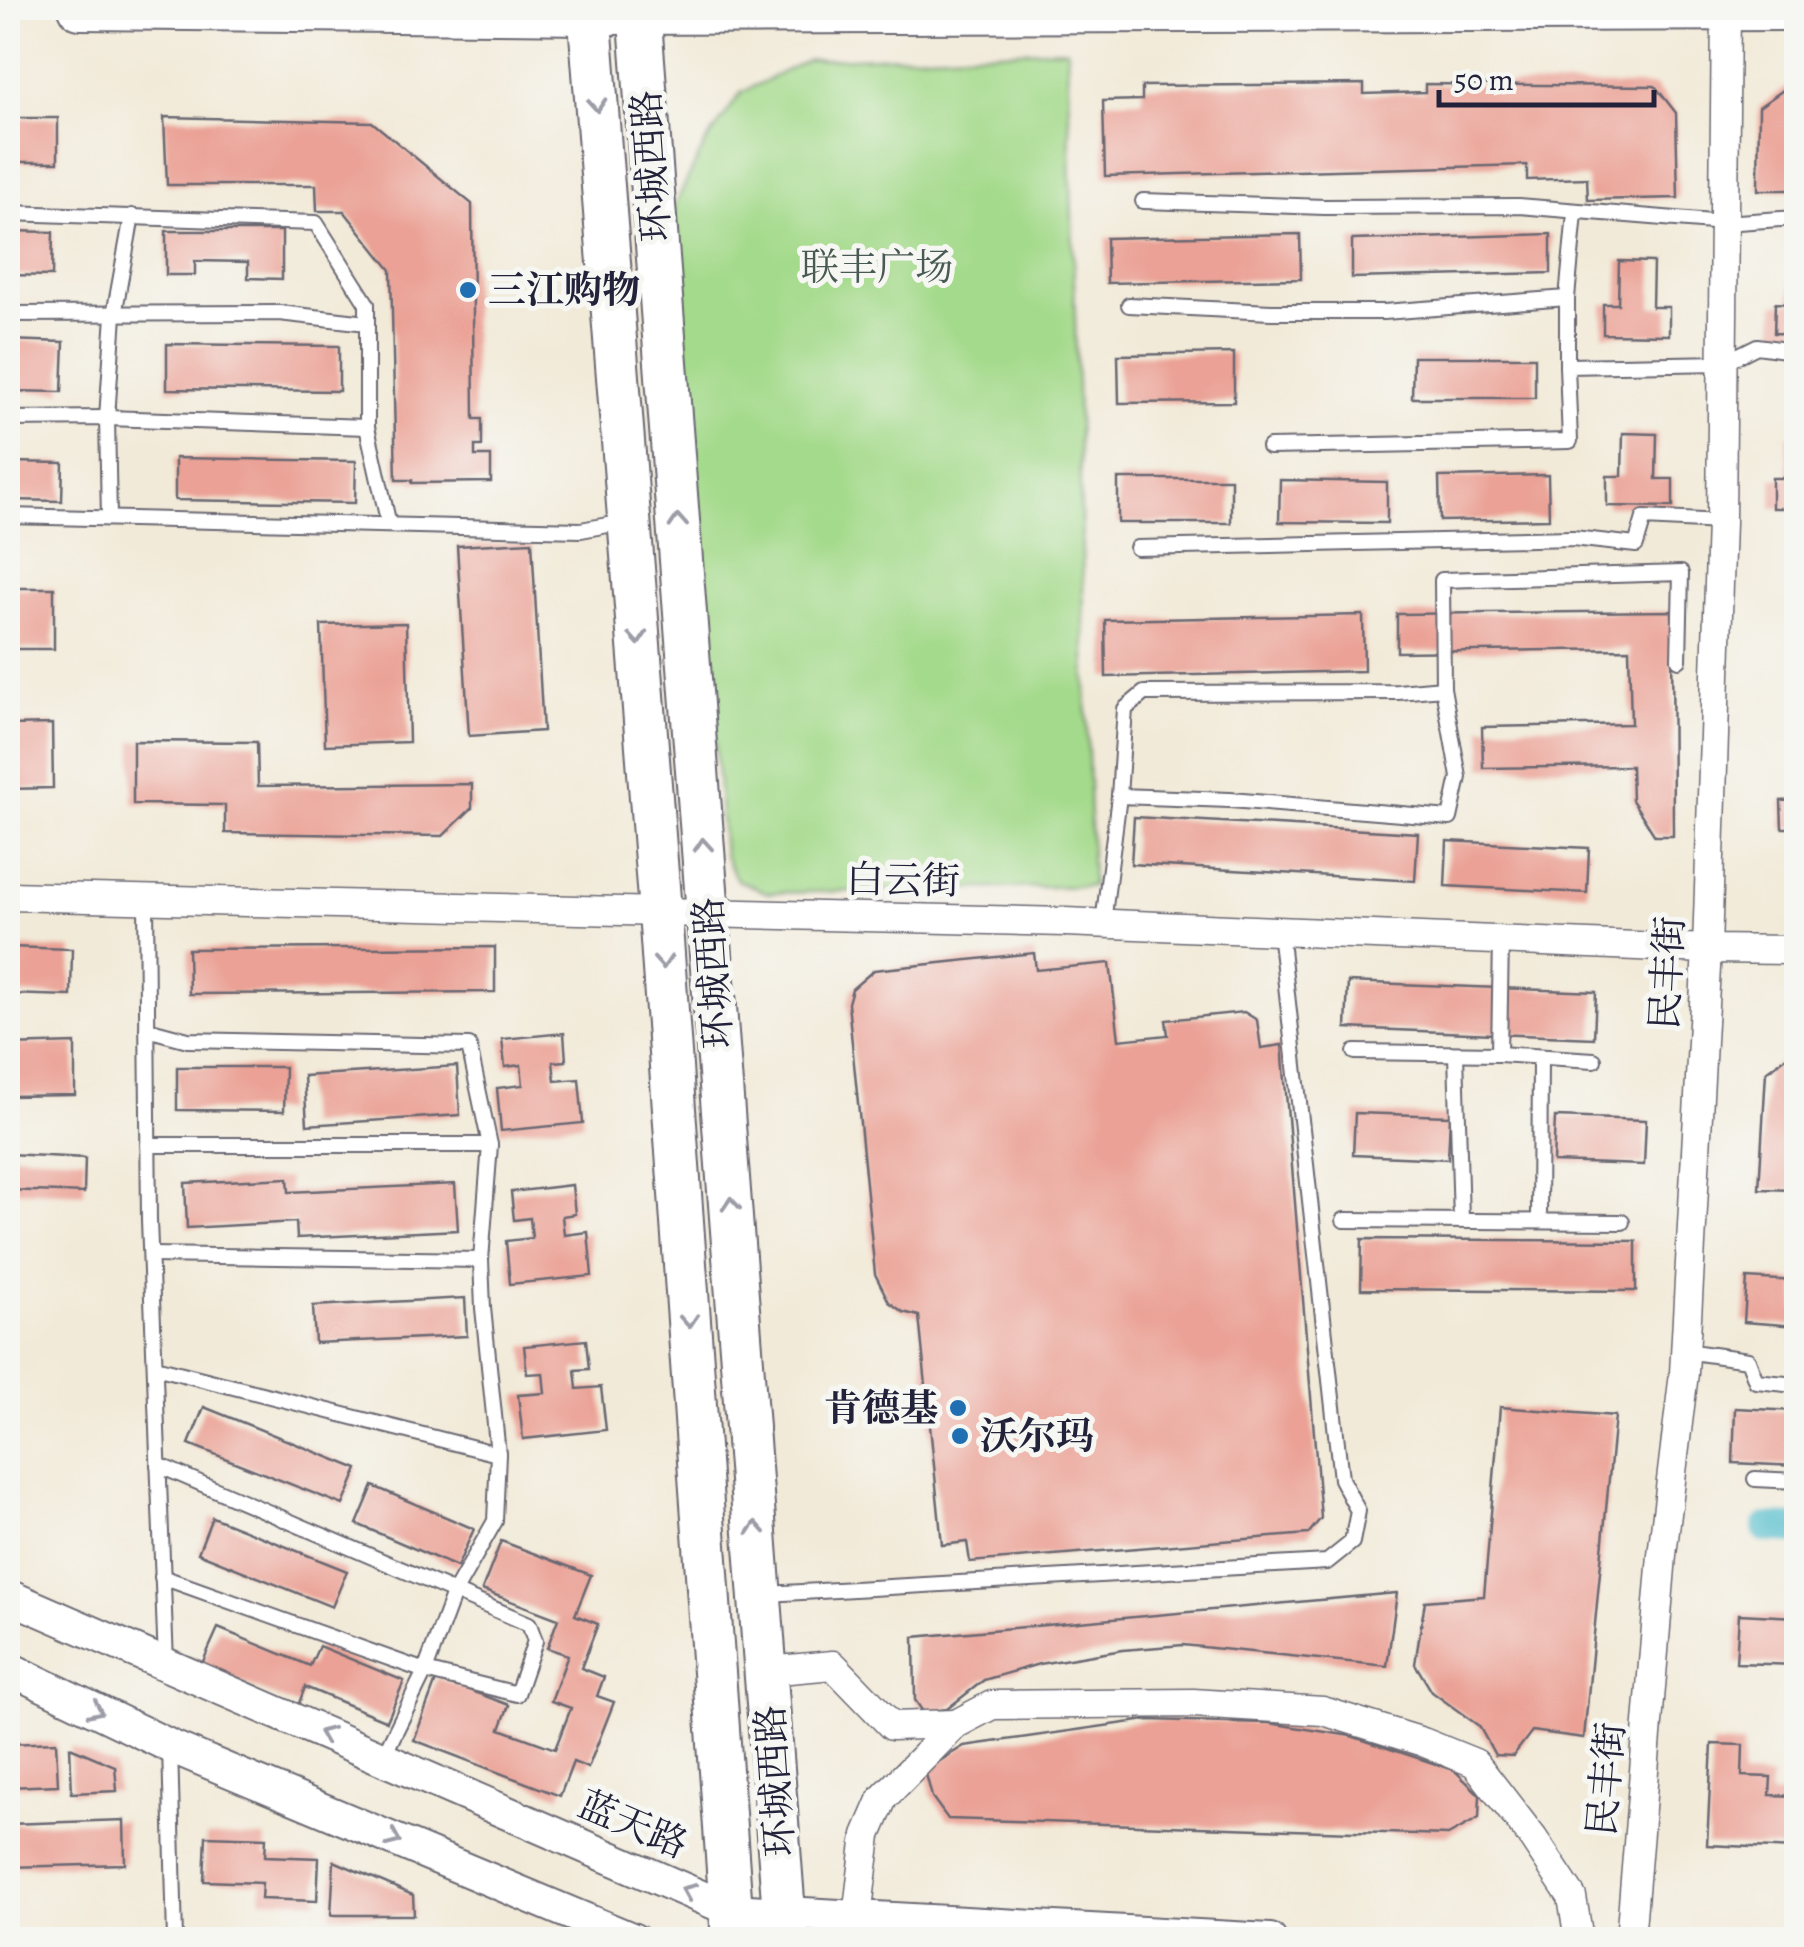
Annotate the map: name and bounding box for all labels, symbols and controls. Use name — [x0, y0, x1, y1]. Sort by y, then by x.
scale bar — [1439, 45, 1654, 107]
text: 50 m — [1454, 60, 1514, 100]
street label: 环城西路 — [620, 88, 682, 244]
one-way arrow — [586, 97, 607, 113]
park label: 联丰广场 — [801, 241, 953, 293]
place label: 三江购物 — [488, 264, 640, 316]
marker: 三江购物 — [457, 279, 479, 301]
one-way arrow — [668, 513, 689, 529]
one-way arrow — [627, 631, 649, 647]
one-way arrow — [693, 837, 715, 853]
street label: 白云街 — [846, 853, 960, 907]
street label: 环城西路 — [682, 895, 744, 1051]
street label: 民丰街 — [1638, 915, 1696, 1031]
one-way arrow — [652, 955, 673, 971]
one-way arrow — [721, 1196, 742, 1212]
one-way arrow — [678, 1314, 699, 1330]
place label: 肯德基 — [824, 1382, 938, 1434]
marker: 肯德基 — [947, 1397, 969, 1419]
place label: 沃尔玛 — [980, 1410, 1094, 1462]
marker: 沃尔玛 — [949, 1425, 971, 1447]
one-way arrow — [745, 1520, 767, 1536]
one-way arrow — [85, 1698, 103, 1718]
street label: 环城西路 — [744, 1703, 806, 1859]
street label: 民丰街 — [1575, 1720, 1637, 1838]
one-way arrow — [317, 1726, 335, 1746]
street label: 蓝天路 — [570, 1778, 696, 1870]
one-way arrow — [384, 1827, 402, 1847]
one-way arrow — [680, 1883, 698, 1903]

